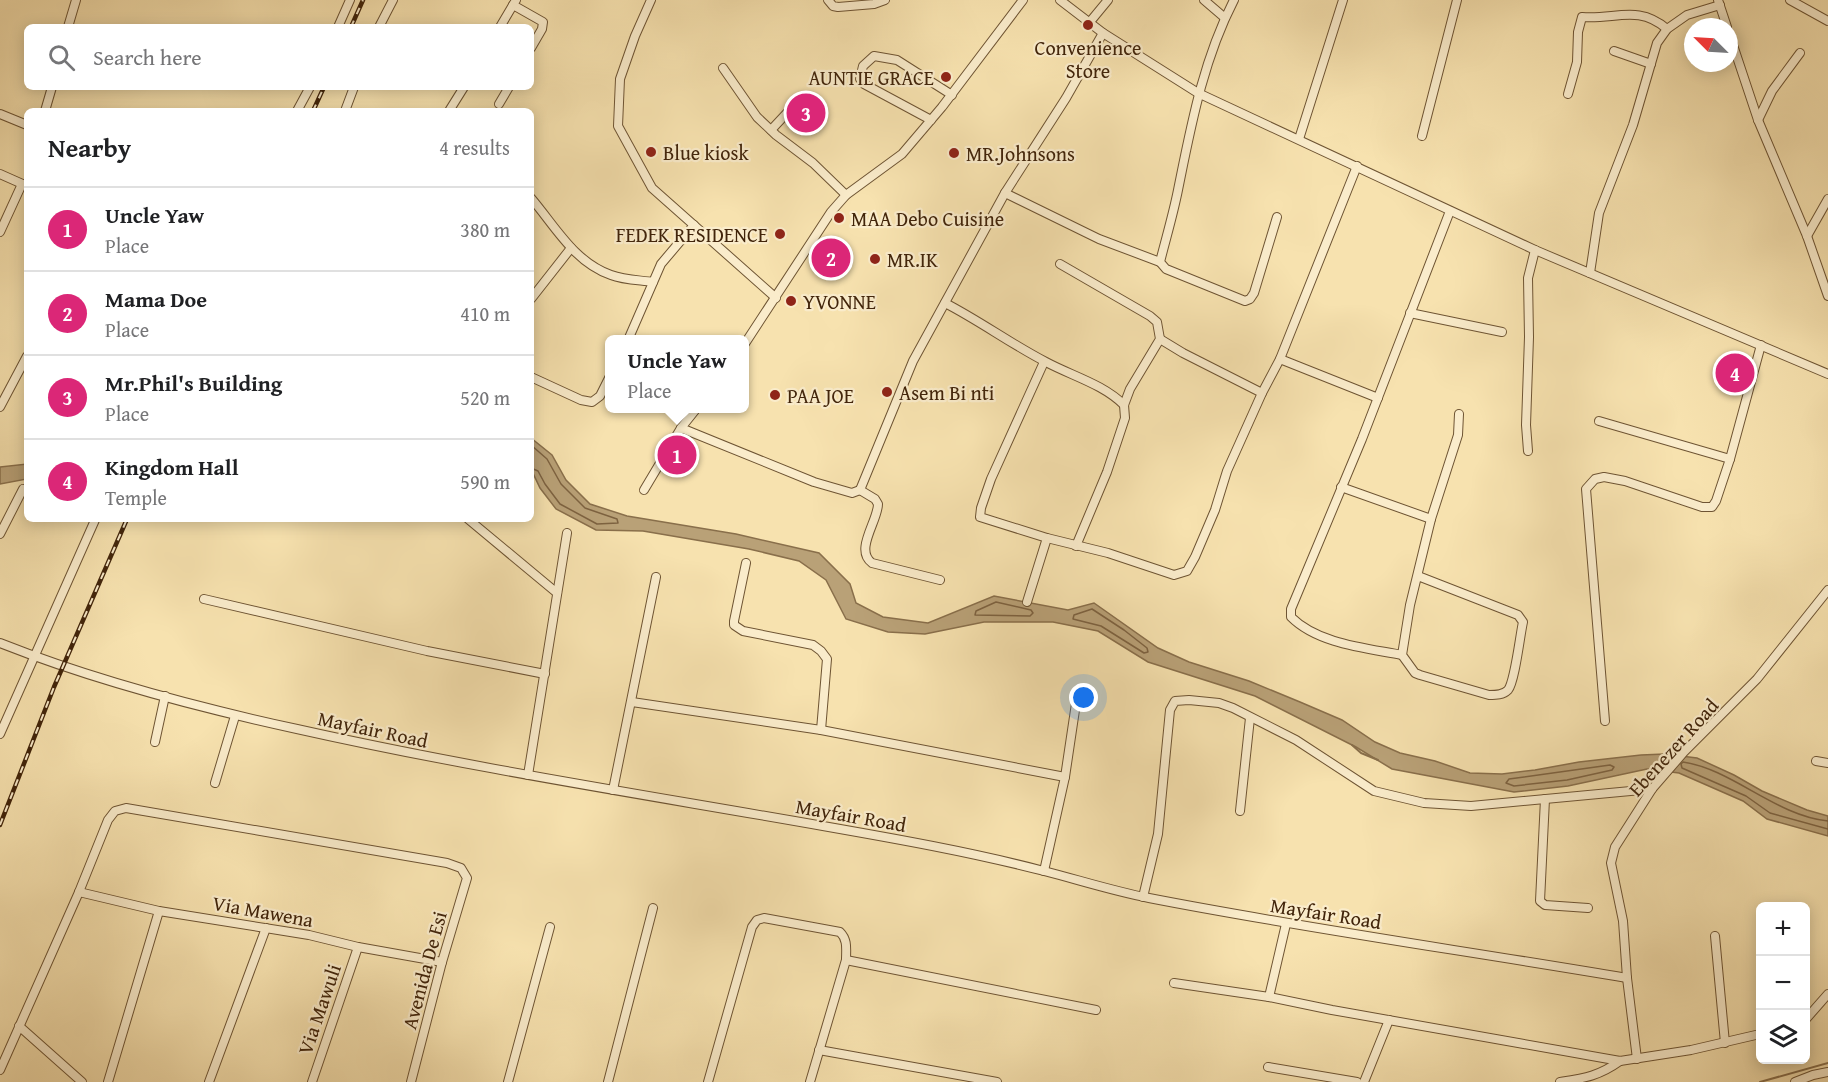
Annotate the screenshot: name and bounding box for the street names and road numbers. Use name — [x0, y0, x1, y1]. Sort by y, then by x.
street label: Ebenezer Road — [1621, 691, 1725, 802]
street label: Mayfair Road — [315, 703, 431, 755]
street label: Mayfair Road — [793, 791, 909, 839]
street label: Via Mawena — [210, 888, 316, 934]
street label: Mayfair Road — [1269, 890, 1384, 936]
street label: Avenida De Esi — [394, 907, 454, 1032]
street label: Via Mawuli — [290, 959, 348, 1058]

